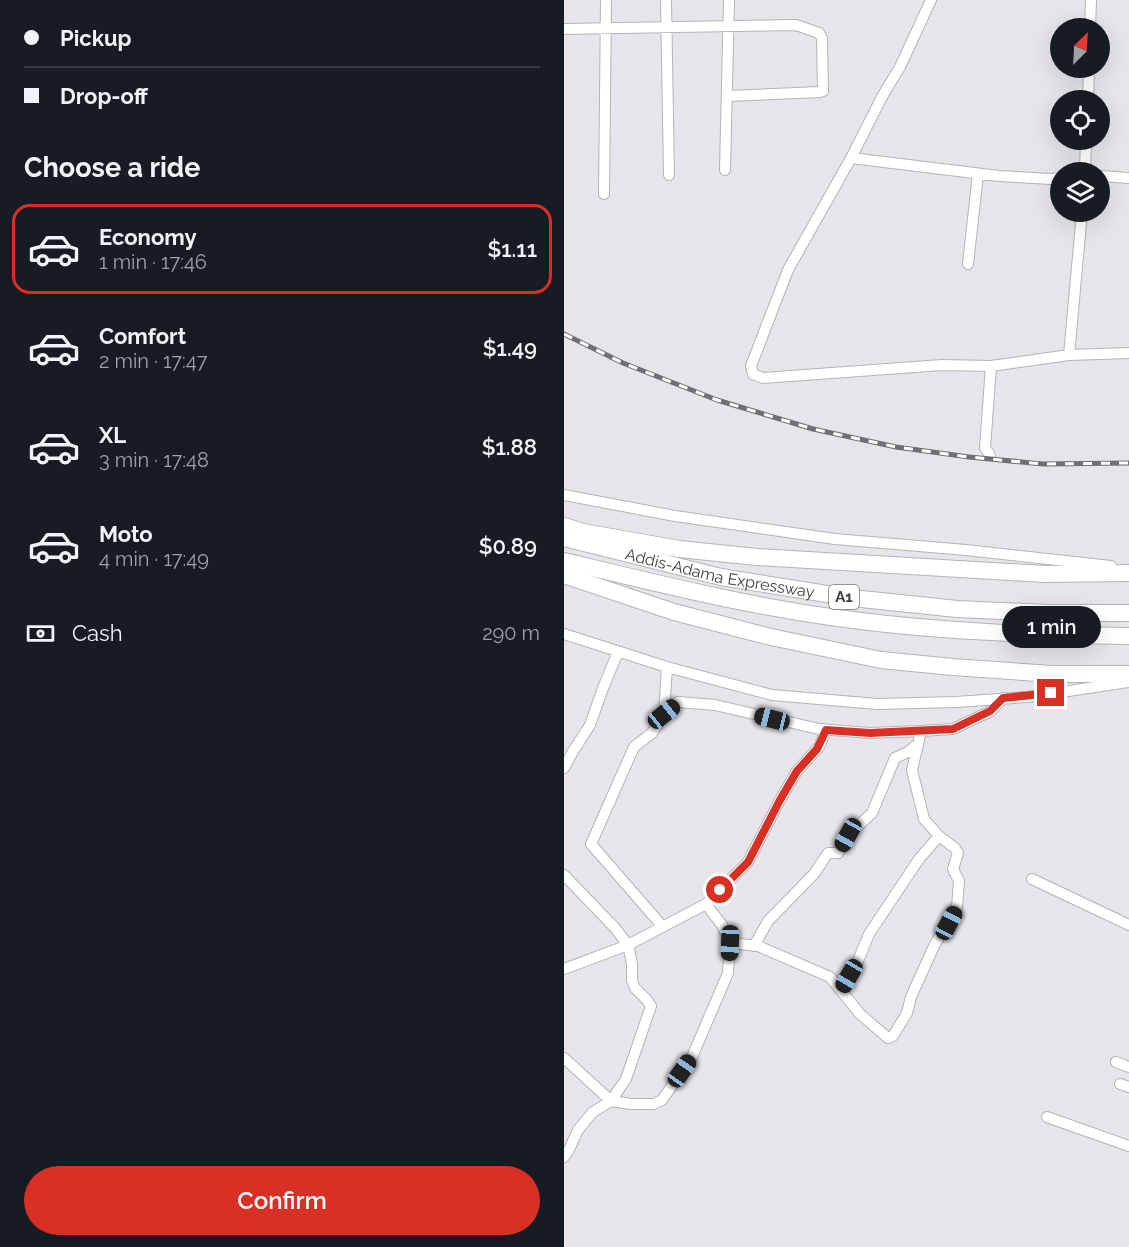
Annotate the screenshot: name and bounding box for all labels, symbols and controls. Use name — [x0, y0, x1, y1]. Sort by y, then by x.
north arrow — [1050, 18, 1110, 78]
map controls — [1050, 18, 1110, 222]
text: Pickup — [60, 25, 132, 51]
text: Drop-off — [60, 83, 148, 109]
button: locate — [1050, 90, 1110, 150]
text: Choose a ride — [24, 152, 200, 183]
button: layers — [1050, 162, 1110, 222]
icon: car — [27, 222, 81, 276]
text: Economy — [99, 224, 197, 250]
text: $1.11 — [487, 236, 537, 262]
text: 1 min · 17:46 — [99, 250, 207, 274]
icon: car — [27, 321, 81, 375]
text: Comfort — [99, 323, 186, 349]
text: $1.49 — [483, 335, 537, 361]
text: 2 min · 17:47 — [99, 349, 207, 373]
icon: car — [27, 420, 81, 474]
text: XL — [99, 422, 126, 448]
text: $1.88 — [482, 434, 537, 460]
text: 3 min · 17:48 — [99, 448, 209, 472]
icon: car — [27, 519, 81, 573]
text: Moto — [99, 521, 153, 547]
text: $0.89 — [479, 533, 537, 559]
street label: Addis-Adama Expressway — [623, 545, 816, 602]
text: 4 min · 17:49 — [99, 547, 209, 571]
road number: A1 — [829, 585, 859, 609]
callout: 1 min — [1002, 606, 1100, 648]
text: 1 min — [1027, 615, 1076, 639]
icon: cash — [24, 617, 57, 650]
text: Cash — [72, 620, 123, 646]
text: 290 m — [482, 621, 540, 645]
route end — [1037, 679, 1064, 706]
car — [644, 696, 684, 732]
car — [752, 706, 792, 732]
car — [831, 815, 865, 855]
route start — [706, 876, 733, 903]
car — [933, 903, 965, 943]
car — [720, 925, 740, 961]
car — [832, 956, 866, 996]
car — [664, 1051, 700, 1091]
button: Confirm — [24, 1166, 540, 1235]

